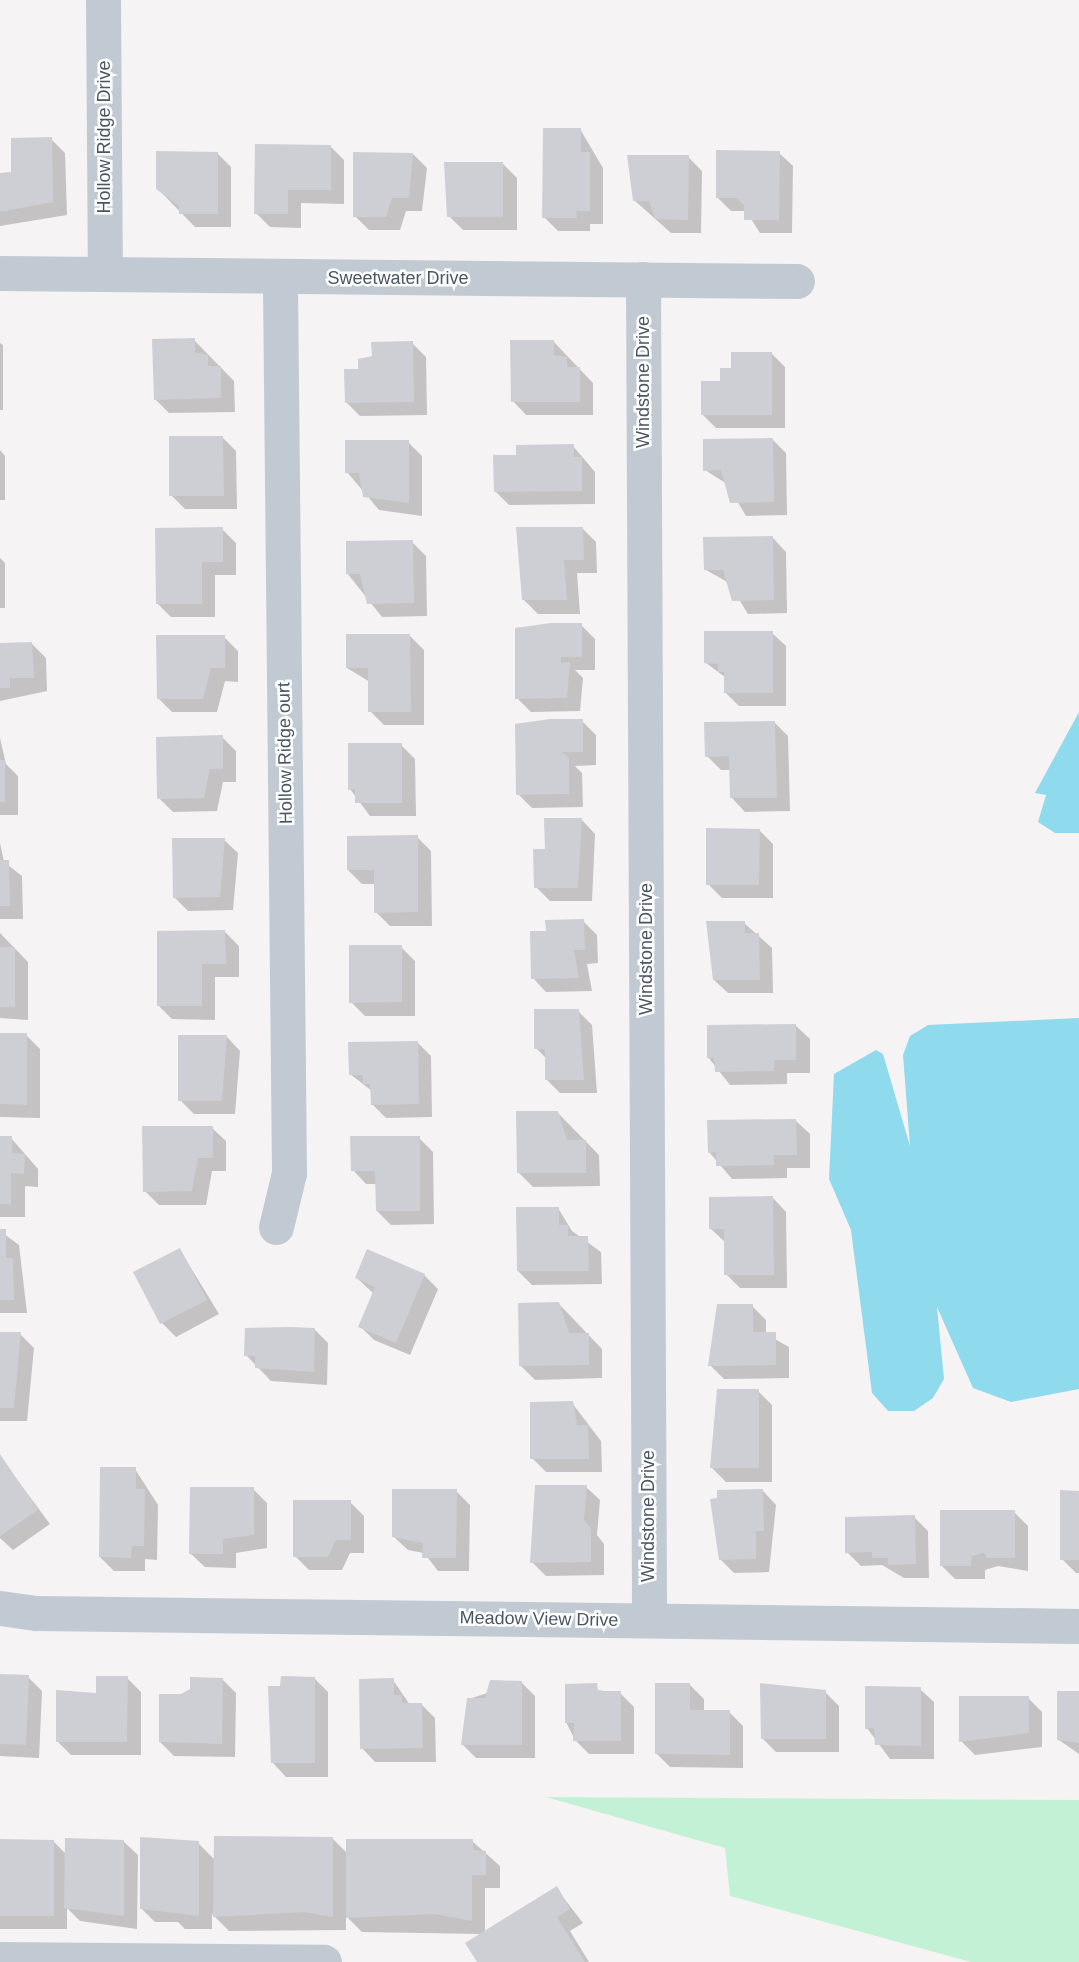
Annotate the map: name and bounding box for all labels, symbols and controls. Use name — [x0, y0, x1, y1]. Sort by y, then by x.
street label: Hollow Ridge Drive — [93, 60, 115, 214]
street label: Sweetwater Drive — [327, 267, 469, 289]
street label: Windstone Drive — [632, 316, 654, 448]
street label: Hollow Ridge ourt — [273, 682, 297, 824]
street label: Windstone Drive — [635, 883, 657, 1015]
street label: Windstone Drive — [637, 1450, 659, 1582]
street label: Meadow View Drive — [459, 1607, 619, 1631]

